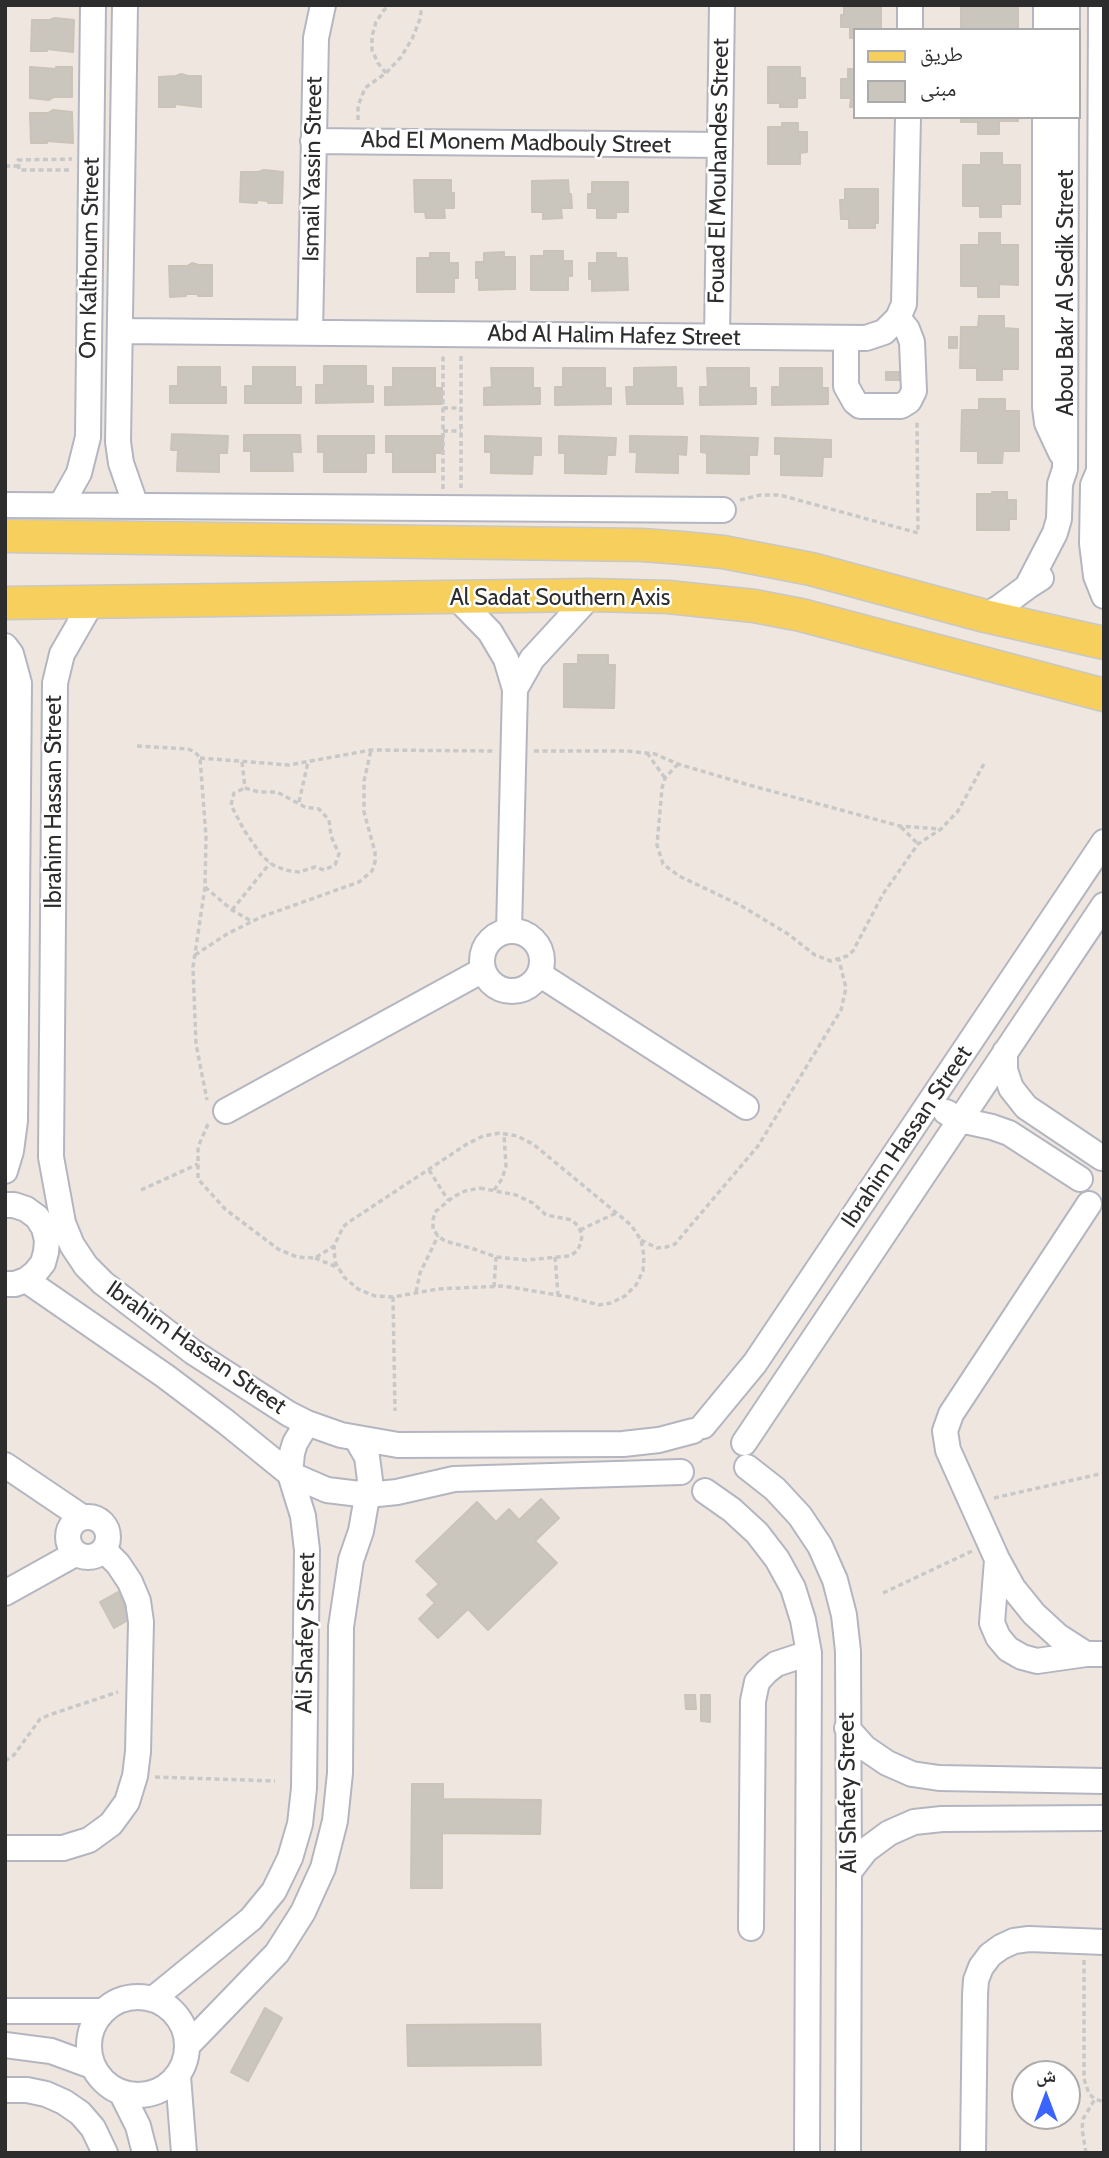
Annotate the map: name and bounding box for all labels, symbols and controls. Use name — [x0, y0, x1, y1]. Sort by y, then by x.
legend — [853, 28, 1081, 119]
street label: Fouad El Mouhandes Street — [703, 38, 735, 304]
text: طريق — [920, 41, 963, 66]
street label: Ismail Yassin Street — [298, 76, 328, 262]
text: مبنى — [920, 76, 956, 101]
street label: Abd El Monem Madbouly Street — [361, 126, 671, 160]
street label: Om Kalthoum Street — [74, 157, 106, 359]
street label: Abou Bakr Al Sedik Street — [1052, 170, 1080, 416]
street label: Abd Al Halim Hafez Street — [487, 320, 741, 352]
street label: Al Sadat Southern Axis — [450, 584, 670, 612]
street label: Ibrahim Hassan Street — [40, 695, 68, 909]
street label: Ibrahim Hassan Street — [836, 1041, 978, 1233]
street label: Ibrahim Hassan Street — [101, 1275, 291, 1421]
street label: Ali Shafey Street — [291, 1552, 321, 1714]
street label: Ali Shafey Street — [833, 1712, 863, 1874]
north arrow — [1011, 2060, 1081, 2130]
text: ش — [1036, 2064, 1056, 2087]

